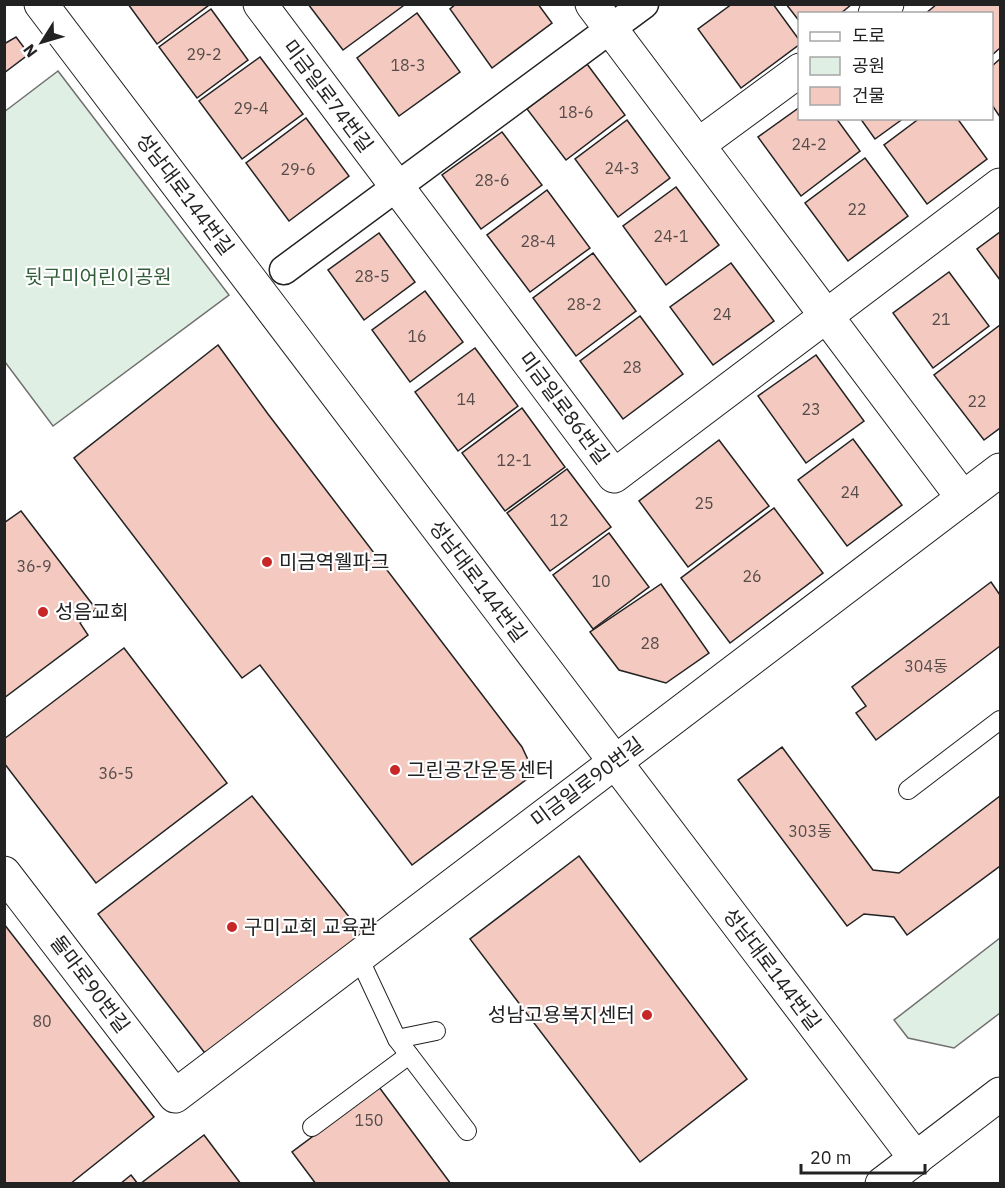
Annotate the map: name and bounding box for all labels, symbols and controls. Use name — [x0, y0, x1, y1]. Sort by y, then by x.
north arrow — [12, 12, 72, 72]
legend — [798, 12, 993, 120]
text: 도로 — [852, 24, 885, 47]
street label: 미금일로74번길 — [277, 34, 380, 157]
text: N — [19, 40, 41, 62]
house number: 29-2 — [186, 44, 222, 64]
text: 공원 — [852, 54, 885, 77]
house number: 18-3 — [390, 55, 426, 75]
text: 건물 — [852, 84, 885, 107]
house number: 29-4 — [233, 98, 269, 118]
house number: 18-6 — [558, 102, 594, 122]
street label: 성남대로144번길 — [131, 127, 240, 260]
house number: 24-2 — [791, 134, 827, 154]
house number: 24-3 — [604, 158, 640, 178]
house number: 29-6 — [280, 159, 316, 179]
house number: 28-6 — [474, 170, 510, 190]
house number: 22 — [847, 199, 867, 219]
house number: 24-1 — [653, 226, 689, 246]
house number: 28-4 — [520, 231, 556, 251]
park label: 뒷구미어린이공원 — [24, 263, 172, 290]
house number: 28-5 — [354, 266, 390, 286]
house number: 28-2 — [566, 294, 602, 314]
house number: 24 — [712, 304, 732, 324]
house number: 21 — [931, 309, 951, 329]
house number: 16 — [407, 326, 427, 346]
street label: 미금일로86번길 — [513, 346, 616, 469]
house number: 28 — [622, 357, 642, 377]
house number: 14 — [456, 389, 476, 409]
house number: 22 — [967, 391, 987, 411]
house number: 23 — [801, 399, 821, 419]
house number: 12-1 — [496, 450, 532, 470]
house number: 24 — [840, 482, 860, 502]
house number: 25 — [694, 493, 714, 513]
house number: 12 — [549, 510, 569, 530]
street label: 성남대로144번길 — [424, 514, 533, 647]
place label: 미금역웰파크 — [279, 548, 389, 575]
marker: 미금역웰파크 — [260, 555, 274, 569]
house number: 36-9 — [16, 556, 52, 576]
house number: 26 — [742, 566, 762, 586]
house number: 10 — [591, 571, 611, 591]
place label: 성음교회 — [55, 598, 129, 625]
marker: 성음교회 — [36, 605, 50, 619]
house number: 28 — [640, 633, 660, 653]
house number: 304동 — [904, 656, 948, 676]
street label: 미금일로90번길 — [525, 730, 648, 833]
place label: 그린공간운동센터 — [407, 756, 554, 783]
house number: 36-5 — [98, 763, 134, 783]
marker: 그린공간운동센터 — [388, 763, 402, 777]
house number: 303동 — [788, 821, 832, 841]
street label: 성남대로144번길 — [718, 902, 827, 1035]
place label: 구미교회 교육관 — [244, 913, 378, 940]
marker: 구미교회 교육관 — [225, 920, 239, 934]
street label: 돌마로90번길 — [45, 929, 136, 1038]
place label: 성남고용복지센터 — [488, 1001, 635, 1028]
marker: 성남고용복지센터 — [640, 1008, 654, 1022]
house number: 80 — [32, 1011, 52, 1031]
house number: 150 — [355, 1110, 383, 1130]
scale bar — [801, 1137, 926, 1175]
text: 20 m — [810, 1146, 852, 1169]

